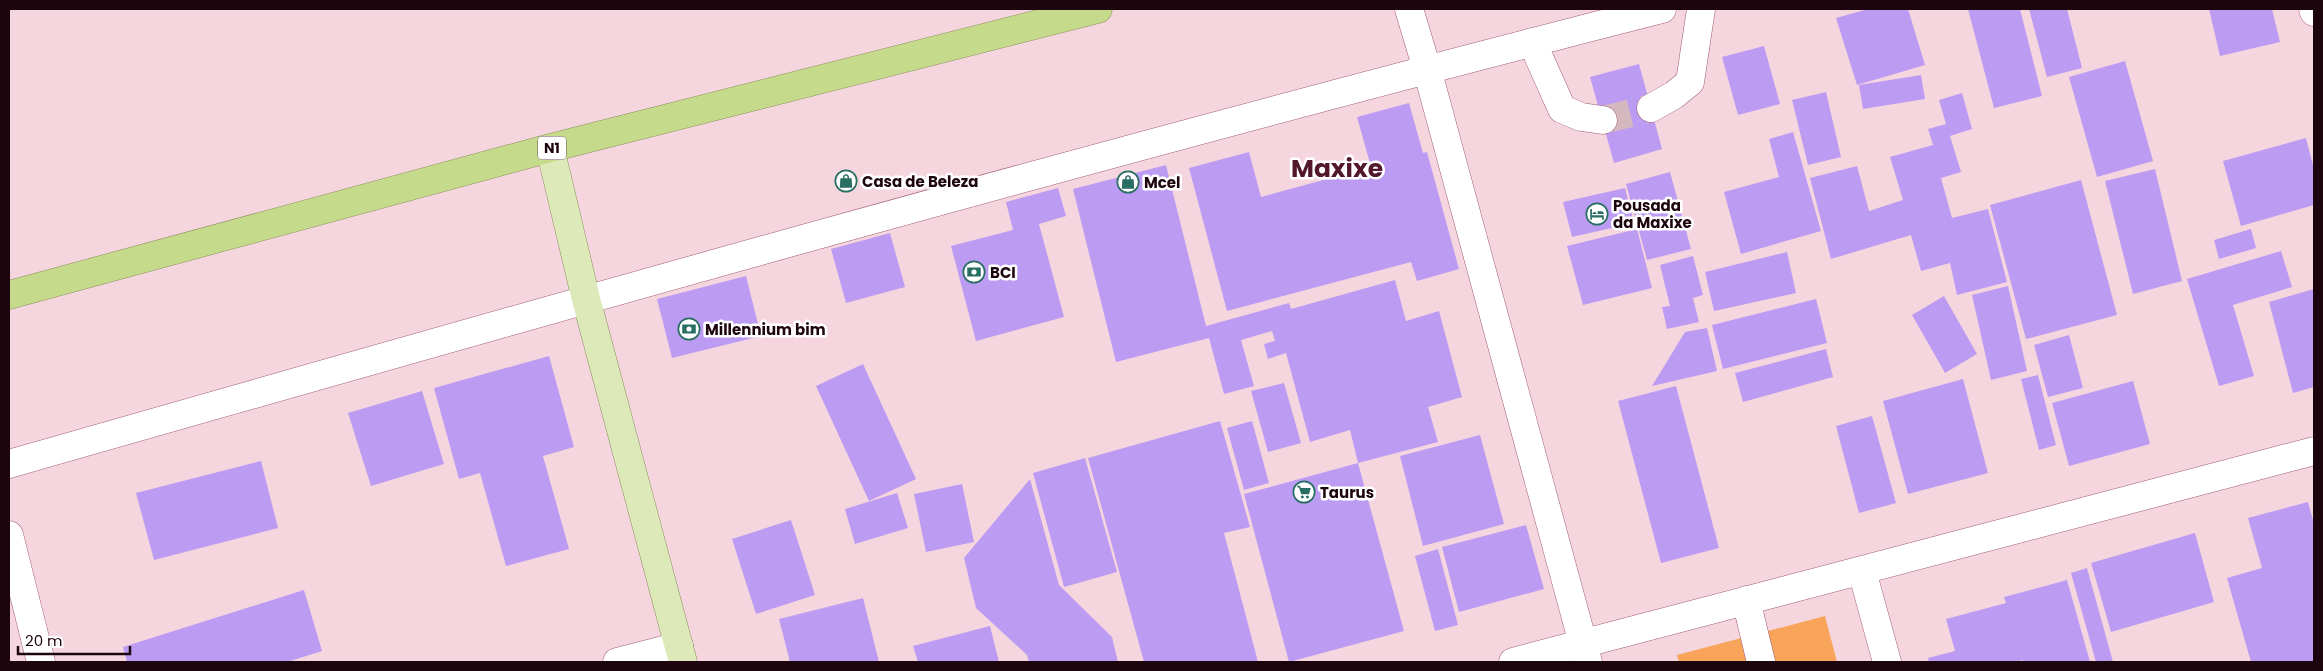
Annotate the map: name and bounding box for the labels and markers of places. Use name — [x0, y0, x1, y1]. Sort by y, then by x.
shop icon: Casa de Beleza — [834, 169, 858, 193]
shop icon: Mcel — [1116, 170, 1140, 194]
place label: Casa de Beleza — [862, 171, 978, 192]
place label: Mcel — [1144, 172, 1181, 193]
place label: Pousada da Maxixe — [1613, 195, 1692, 233]
hotel icon: Pousada da Maxixe — [1585, 202, 1609, 226]
bank icon: BCI — [962, 260, 986, 284]
place label: BCI — [990, 262, 1016, 283]
bank icon: Millennium bim — [677, 317, 701, 341]
place label: Millennium bim — [705, 319, 826, 340]
supermarket icon: Taurus — [1292, 480, 1316, 504]
place label: Taurus — [1320, 482, 1374, 503]

